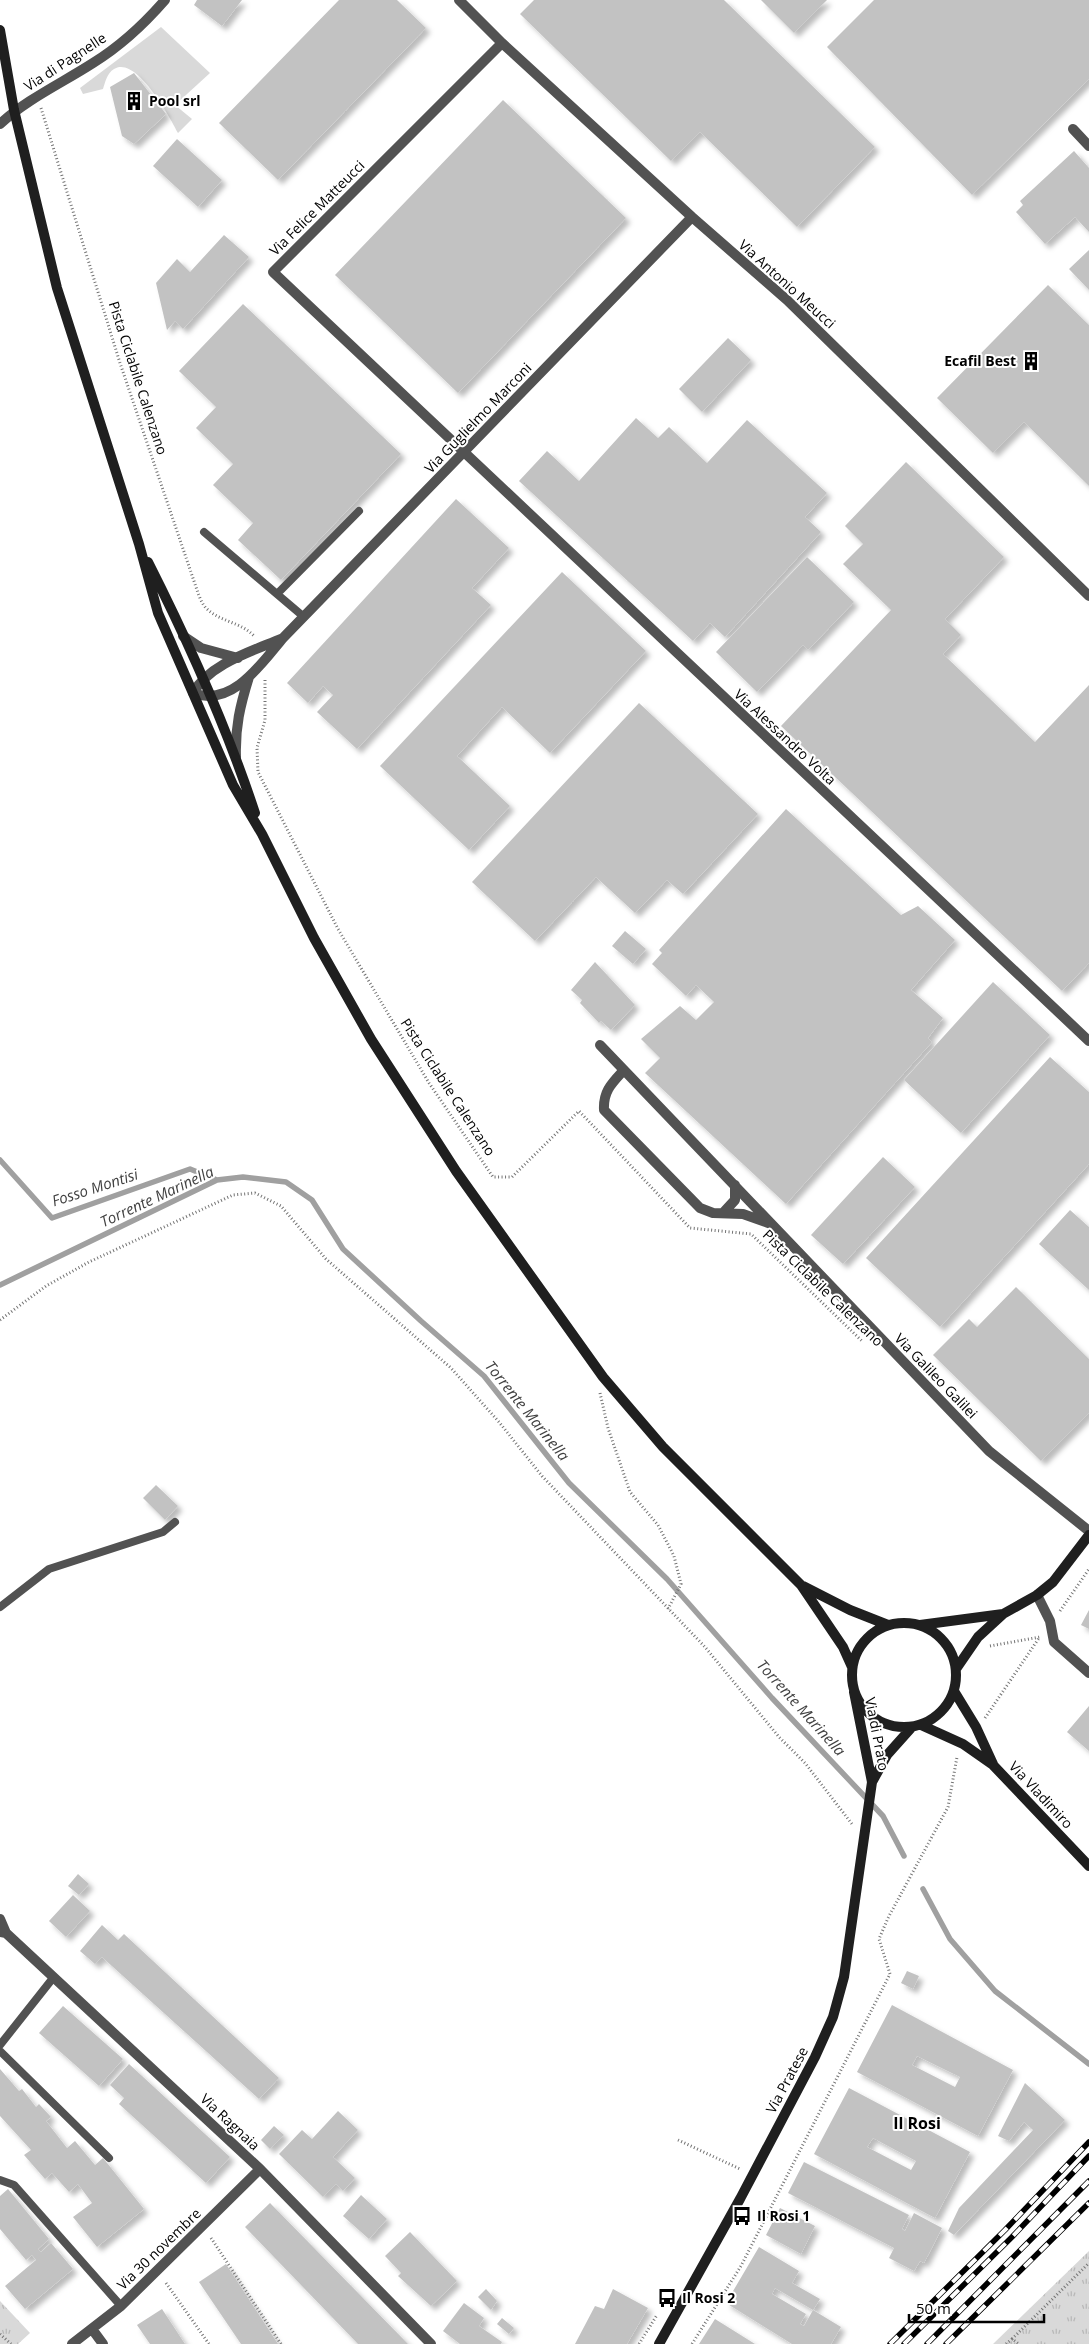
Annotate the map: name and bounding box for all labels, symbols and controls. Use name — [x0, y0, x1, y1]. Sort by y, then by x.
street label: Via di Pagnelle — [20, 28, 110, 95]
building icon: Pool srl — [123, 90, 145, 112]
place label: Pool srl — [149, 91, 201, 110]
street label: Via Felice Matteucci — [265, 156, 368, 259]
street label: Via Antonio Meucci — [735, 235, 840, 332]
street label: Pista Ciclabile Calenzano — [105, 299, 172, 457]
building icon: Ecafil Best — [1020, 350, 1042, 372]
place label: Ecafil Best — [944, 351, 1016, 370]
street label: Via Guglielmo Marconi — [420, 358, 535, 477]
street label: Via Alessandro Volta — [730, 684, 840, 789]
street label: Pista Ciclabile Calenzano — [397, 1014, 500, 1159]
water label: Torrente Marinella — [97, 1161, 217, 1231]
water label: Fosso Montisi — [49, 1164, 141, 1210]
street label: Pista Ciclabile Calenzano — [759, 1225, 888, 1350]
street label: Via Galileo Galilei — [891, 1329, 982, 1422]
water label: Torrente Marinella — [481, 1356, 575, 1465]
water label: Torrente Marinella — [753, 1655, 851, 1760]
street label: Via di Prato — [861, 1696, 894, 1772]
street label: Via Vladimiro — [1005, 1757, 1078, 1832]
street label: Via Pratese — [761, 2043, 812, 2116]
street label: Via Ragnaia — [196, 2089, 264, 2154]
district label: Il Rosi — [893, 2112, 941, 2134]
street label: Via 30 novembre — [113, 2204, 205, 2294]
bus stop icon: Il Rosi 1 — [731, 2205, 753, 2227]
place label: Il Rosi 1 — [757, 2206, 810, 2225]
bus stop icon: Il Rosi 2 — [656, 2287, 678, 2309]
place label: Il Rosi 2 — [682, 2288, 735, 2307]
scale bar — [909, 2292, 1044, 2324]
text: 50 m — [916, 2298, 951, 2318]

